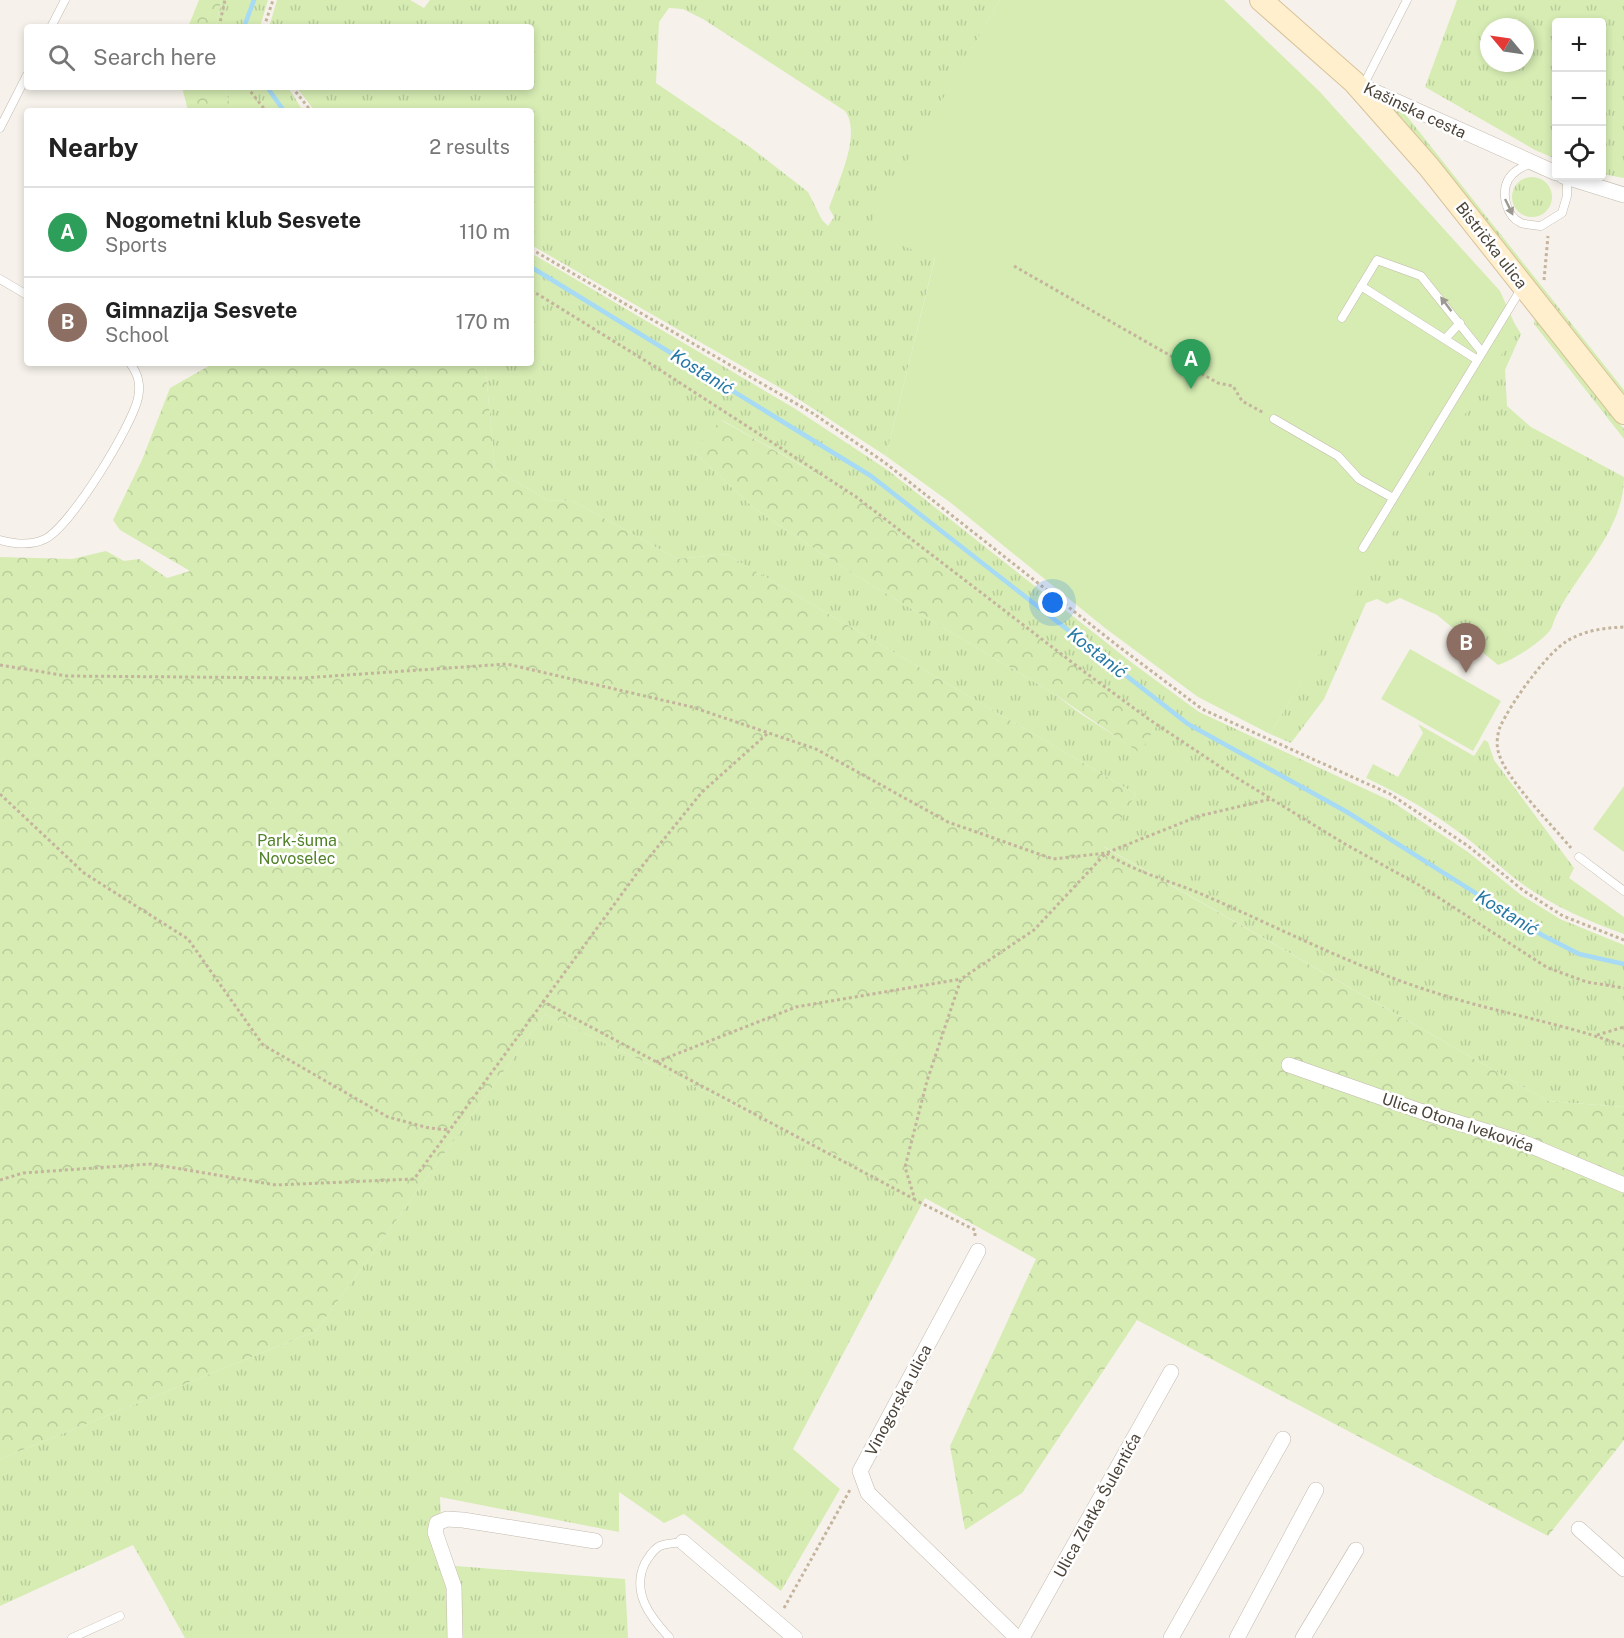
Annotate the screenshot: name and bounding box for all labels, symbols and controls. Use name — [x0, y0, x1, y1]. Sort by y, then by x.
north arrow — [1480, 18, 1534, 72]
map controls — [1552, 18, 1606, 180]
button: + — [1552, 18, 1606, 72]
search box — [24, 24, 534, 90]
icon: search — [45, 41, 78, 74]
text: Search here — [93, 44, 217, 70]
button: − — [1552, 72, 1606, 126]
street label: Kašinska cesta — [1361, 78, 1469, 142]
button: locate — [1552, 126, 1606, 180]
text: Nearby — [48, 132, 138, 163]
text: 2 results — [429, 135, 510, 159]
street label: Bistrička ulica — [1452, 198, 1531, 292]
one-way arrow — [1503, 198, 1513, 216]
text: Nogometni klub Sesvete — [105, 207, 361, 233]
text: A — [60, 220, 75, 244]
text: 110 m — [459, 220, 510, 244]
text: Sports — [105, 233, 167, 257]
text: Gimnazija Sesvete — [105, 297, 297, 323]
one-way arrow — [1440, 297, 1452, 312]
text: B — [61, 310, 74, 334]
text: 170 m — [456, 310, 510, 334]
text: School — [105, 323, 169, 347]
pin: A — [1172, 340, 1210, 389]
water label: Kostanić — [667, 344, 737, 399]
your location — [1038, 588, 1067, 617]
water label: Kostanić — [1063, 623, 1131, 682]
pin: B — [1446, 624, 1486, 673]
park label: Park-šuma Novoselec — [257, 831, 337, 868]
water label: Kostanić — [1472, 885, 1542, 940]
street label: Ulica Otona Ivekovića — [1380, 1089, 1536, 1156]
street label: Vinogorska ulica — [861, 1341, 936, 1459]
street label: Ulica Zlatka Šulentića — [1049, 1429, 1145, 1581]

